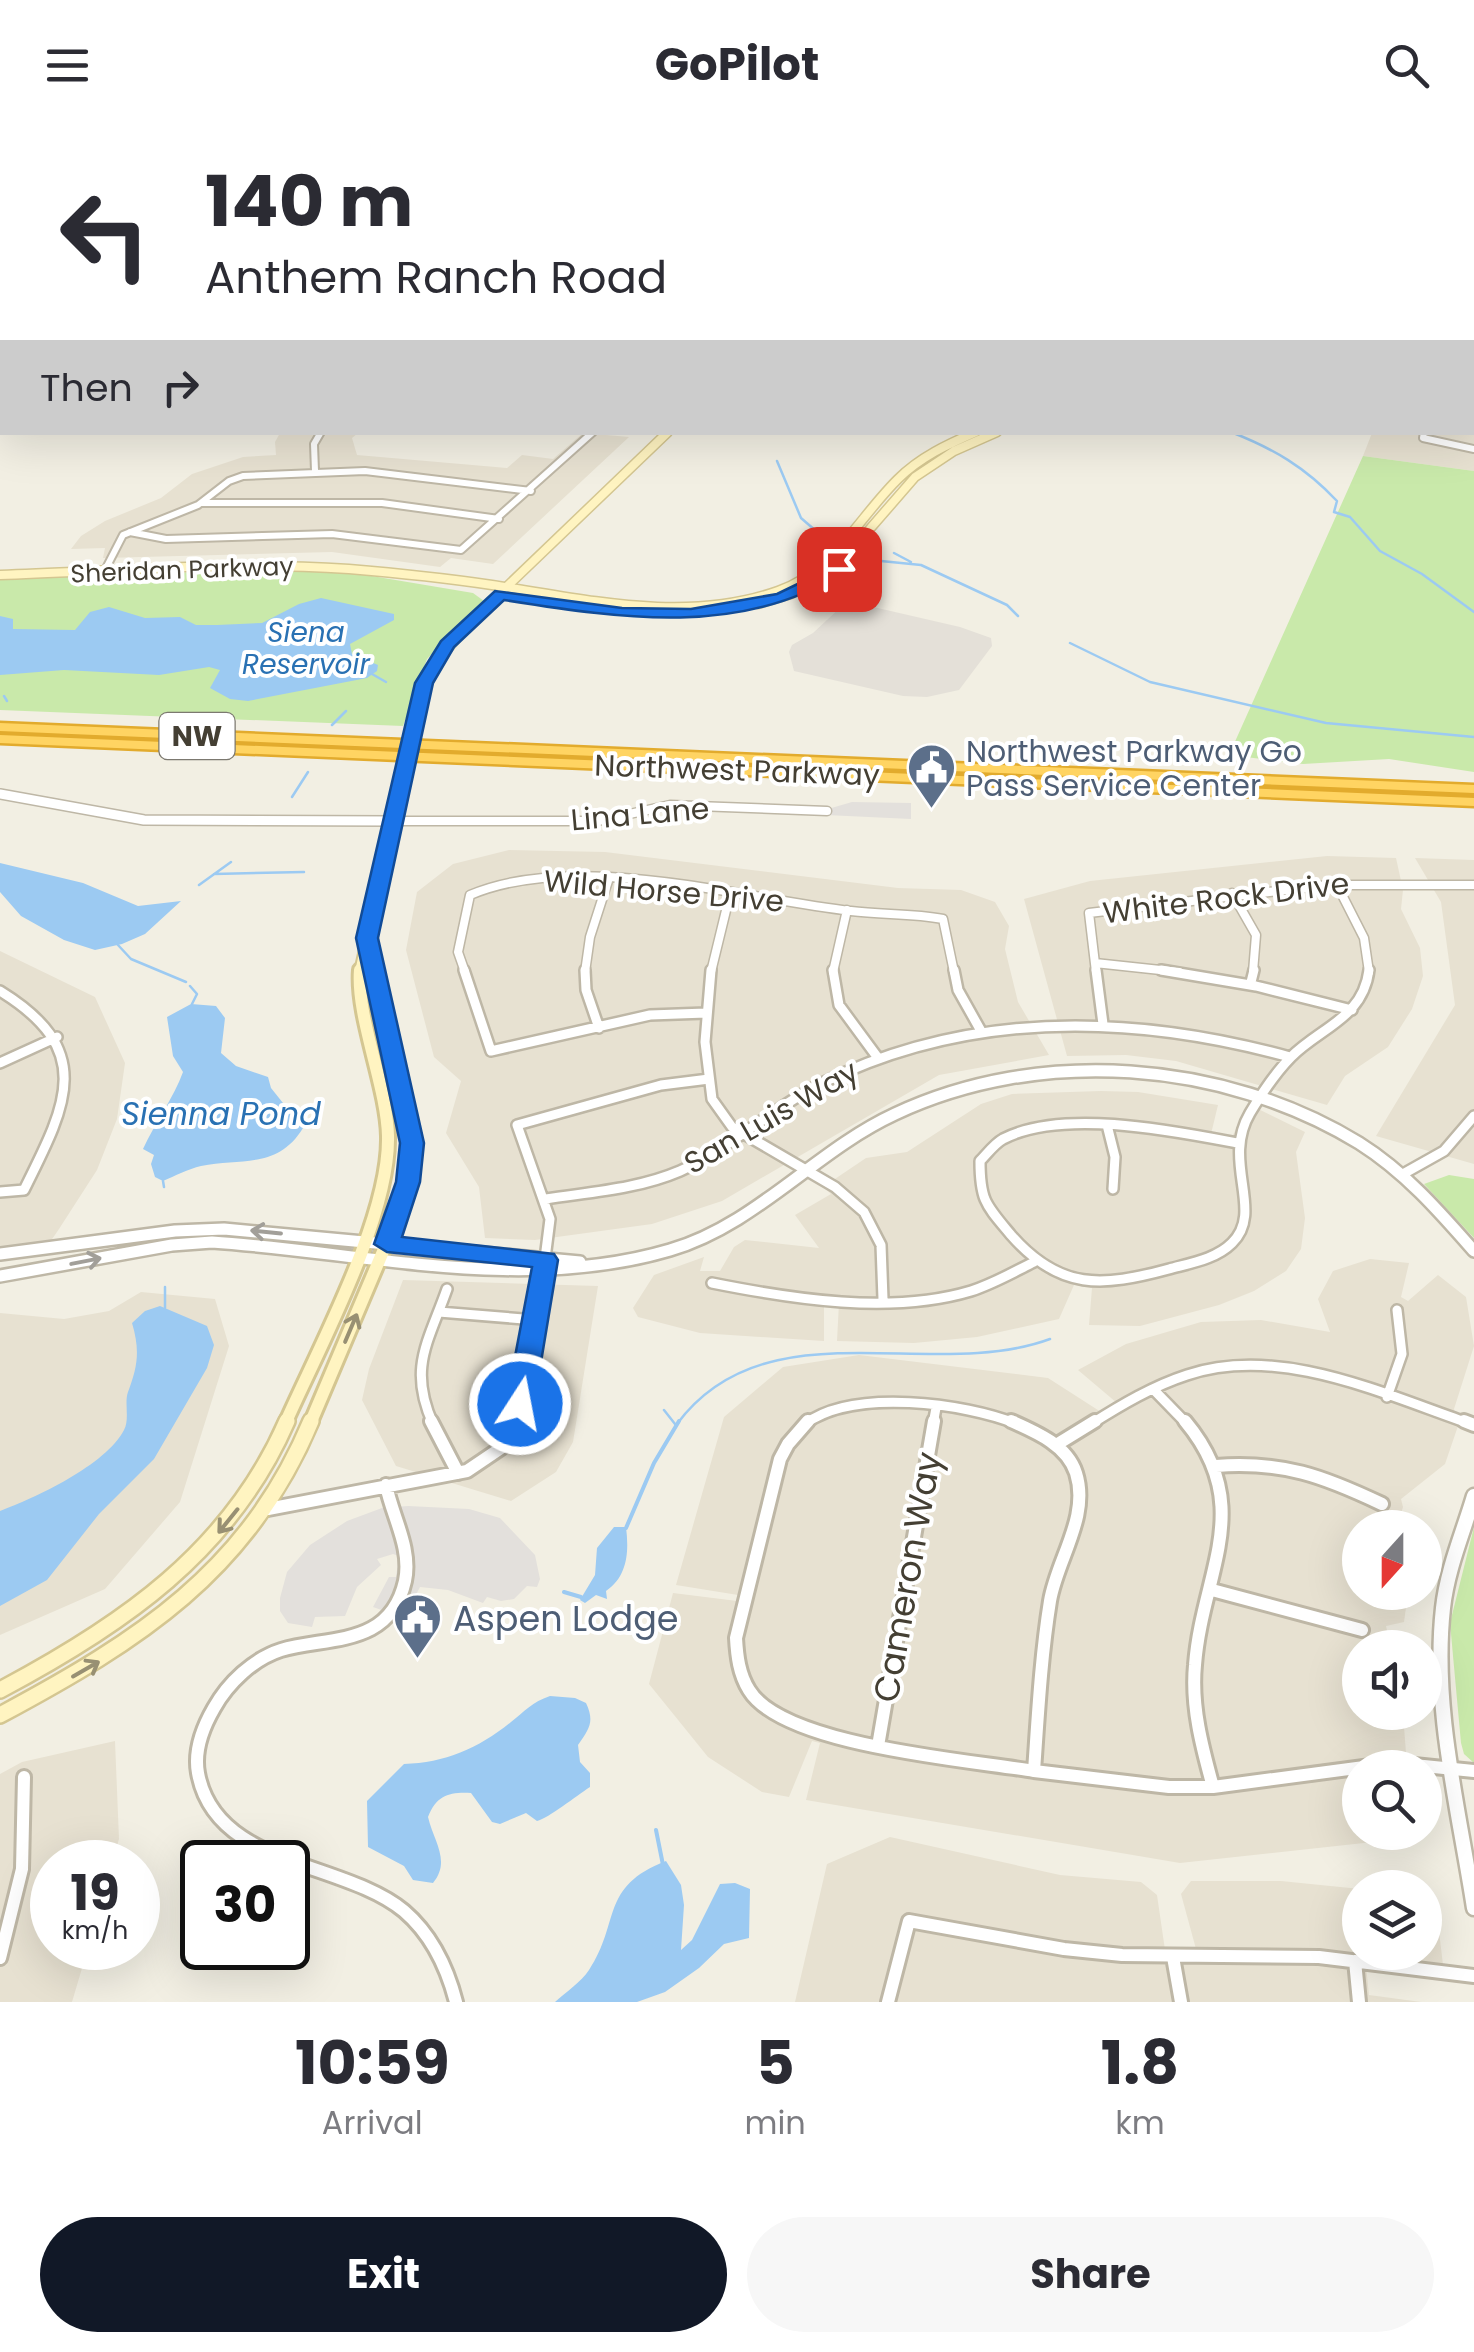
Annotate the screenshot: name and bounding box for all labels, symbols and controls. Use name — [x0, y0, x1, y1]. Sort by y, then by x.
text: GoPilot — [655, 33, 819, 96]
icon: menu — [40, 38, 95, 93]
icon: search — [1379, 38, 1434, 93]
text: 140 m — [205, 152, 413, 251]
icon: left — [40, 170, 170, 300]
text: Anthem Ranch Road — [205, 246, 667, 309]
icon: right — [153, 360, 208, 415]
text: Then — [40, 361, 133, 414]
pin — [797, 527, 882, 612]
icon: arrive — [812, 542, 867, 597]
street label: Sheridan Parkway — [70, 549, 294, 591]
water label: Siena Reservoir — [242, 613, 370, 684]
road number: NW — [160, 713, 234, 759]
place label: Northwest Parkway Go Pass Service Center — [966, 730, 1302, 807]
public building icon: Northwest Parkway Go Pass Service Center — [905, 742, 957, 810]
street label: Northwest Parkway — [594, 744, 880, 796]
street label: Lina Lane — [569, 787, 711, 841]
street label: Wild Horse Drive — [542, 859, 786, 923]
street label: White Rock Drive — [1100, 862, 1352, 934]
street label: San Luis Way — [676, 1050, 866, 1184]
water label: Sienna Pond — [121, 1091, 321, 1136]
one-way arrow — [251, 1223, 283, 1242]
one-way arrow — [69, 1251, 101, 1270]
one-way arrow — [344, 1314, 362, 1344]
position arrow — [468, 1352, 572, 1456]
street label: Cameron Way — [861, 1448, 953, 1706]
one-way arrow — [217, 1508, 239, 1534]
north arrow — [1342, 1510, 1442, 1610]
map controls — [1342, 1510, 1442, 1970]
public building icon: Aspen Lodge — [392, 1592, 444, 1660]
place label: Aspen Lodge — [453, 1594, 679, 1643]
button: sound — [1342, 1630, 1442, 1730]
one-way arrow — [70, 1658, 100, 1678]
button: search — [1342, 1750, 1442, 1850]
speed limit sign: 30 — [180, 1840, 310, 1970]
text: 19 — [70, 1857, 120, 1928]
button: layers — [1342, 1870, 1442, 1970]
text: km/h — [62, 1913, 128, 1948]
text: 10:59 — [295, 2021, 450, 2105]
text: 5 — [756, 2021, 795, 2105]
text: 1.8 — [1101, 2021, 1179, 2105]
text: Arrival — [322, 2100, 423, 2145]
text: min — [744, 2100, 806, 2145]
text: km — [1115, 2100, 1165, 2145]
button: Exit — [40, 2217, 727, 2332]
button: Share — [747, 2217, 1434, 2332]

